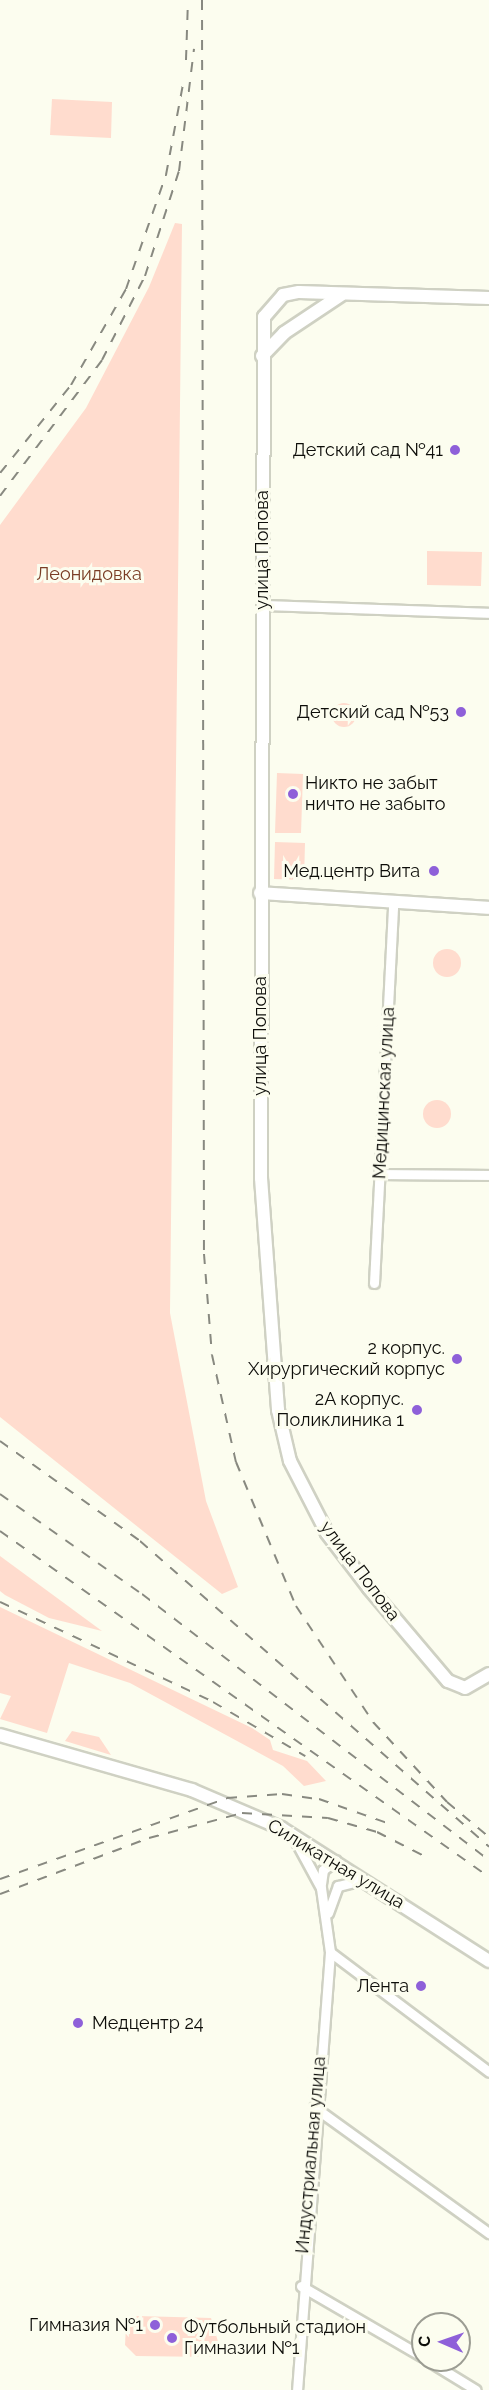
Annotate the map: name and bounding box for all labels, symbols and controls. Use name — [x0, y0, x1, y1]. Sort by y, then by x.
place label: Детский сад №41 — [292, 439, 443, 461]
marker: Детский сад №41 — [448, 443, 462, 457]
street label: улица Попова — [251, 490, 273, 610]
park label: Леонидовка — [36, 563, 142, 585]
place label: Детский сад №53 — [296, 701, 449, 723]
marker: Детский сад №53 — [454, 705, 468, 719]
place label: Никто не забыт ничто не забыто — [305, 773, 446, 816]
marker: Никто не забыт ничто не забыто — [286, 787, 300, 801]
place label: Мед.центр Вита — [283, 860, 420, 882]
marker: Мед.центр Вита — [425, 862, 443, 880]
street label: улица Попова — [249, 976, 271, 1096]
street label: Медицинская улица — [369, 1006, 399, 1180]
place label: 2 корпус. Хирургический корпус — [248, 1338, 445, 1380]
marker: 2 корпус. Хирургический корпус — [450, 1352, 464, 1366]
place label: 2А корпус. Поликлиника 1 — [277, 1389, 404, 1432]
marker: 2А корпус. Поликлиника 1 — [408, 1401, 426, 1419]
street label: улица Попова — [315, 1517, 405, 1625]
street label: Силикатная улица — [263, 1814, 409, 1914]
place label: Лента — [357, 1975, 409, 1997]
marker: Лента — [414, 1979, 428, 1993]
place label: Медцентр 24 — [92, 2012, 204, 2034]
marker: Медцентр 24 — [69, 2014, 87, 2032]
street label: Индустриальная улица — [292, 2055, 330, 2255]
north arrow — [411, 2312, 471, 2372]
place label: Гимназия №1 — [29, 2314, 143, 2336]
place label: Футбольный стадион Гимназии №1 — [184, 2317, 366, 2360]
marker: Гимназия №1 — [148, 2318, 162, 2332]
marker: Футбольный стадион Гимназии №1 — [165, 2331, 179, 2345]
text: С — [415, 2336, 434, 2347]

